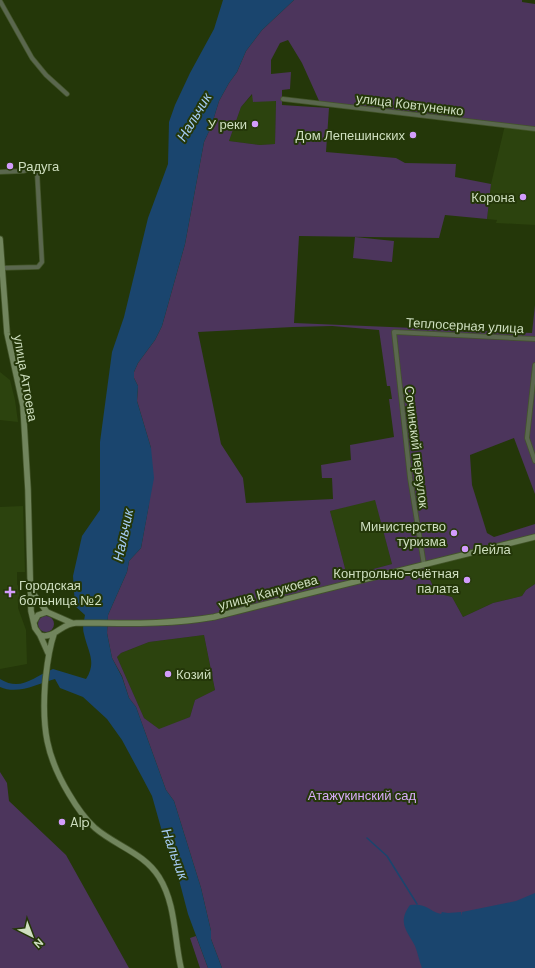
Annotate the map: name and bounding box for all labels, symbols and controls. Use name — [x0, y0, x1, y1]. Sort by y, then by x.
water label: Нальчик — [173, 88, 216, 145]
street label: улица Ковтуненко — [355, 89, 465, 120]
place label: У реки — [208, 116, 247, 133]
marker: У реки — [250, 119, 260, 129]
place label: Дом Лепешинских — [296, 127, 405, 144]
marker: Дом Лепешинских — [408, 130, 418, 140]
place label: Радуга — [18, 158, 60, 175]
marker: Радуга — [5, 161, 15, 171]
place label: Корона — [471, 189, 516, 206]
marker: Корона — [518, 192, 528, 202]
street label: Теплосерная улица — [406, 314, 525, 337]
street label: улица Аттоева — [10, 333, 42, 424]
street label: Сочинский переулок — [401, 385, 432, 510]
water label: Нальчик — [109, 506, 138, 563]
place label: Министерство туризма — [360, 518, 447, 550]
marker: Министерство туризма — [449, 528, 459, 538]
place label: Лейла — [473, 541, 512, 558]
marker: Лейла — [460, 544, 470, 554]
place label: Контрольно-счётная палата — [333, 565, 460, 597]
street label: улица Канукоева — [217, 571, 320, 614]
marker: Контрольно-счётная палата — [462, 575, 472, 585]
place label: Городская больница №2 — [19, 577, 102, 609]
marker: Городская больница №2 — [4, 586, 16, 598]
place label: Козий — [176, 666, 211, 683]
marker: Козий — [163, 669, 173, 679]
park label: Атажукинский сад — [308, 787, 417, 804]
place label: Alp — [70, 814, 90, 831]
marker: Alp — [57, 817, 67, 827]
water label: Нальчик — [157, 826, 193, 883]
north arrow — [12, 916, 52, 956]
text: N — [31, 936, 46, 951]

